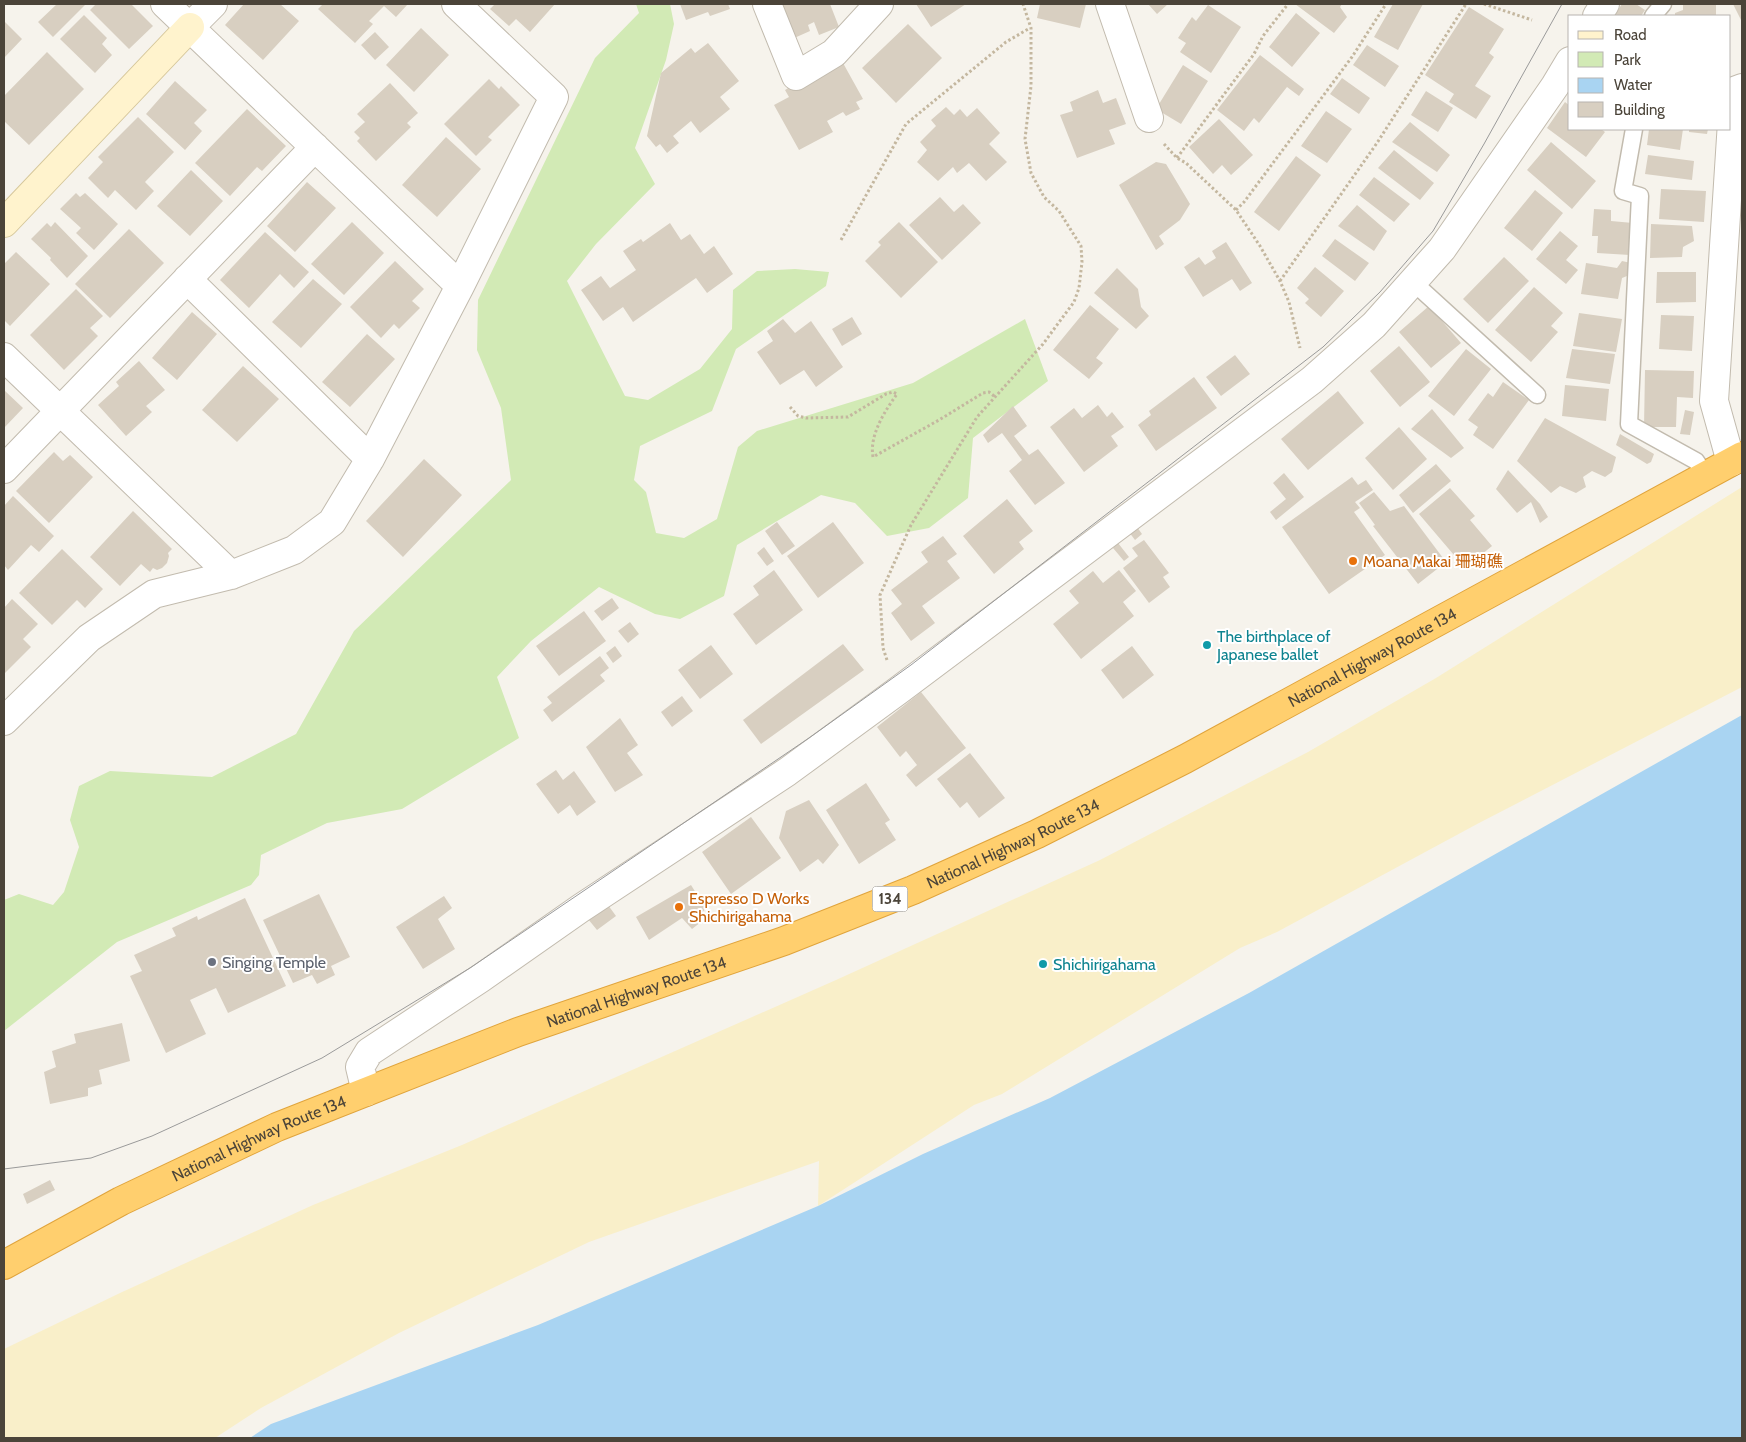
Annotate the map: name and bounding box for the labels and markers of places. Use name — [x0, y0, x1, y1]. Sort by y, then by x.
place label: Moana Makai 珊瑚礁 — [1363, 552, 1503, 571]
marker: Moana Makai 珊瑚礁 — [1347, 555, 1359, 567]
place label: The birthplace of Japanese ballet — [1216, 627, 1331, 664]
marker: The birthplace of Japanese ballet — [1201, 639, 1213, 651]
place label: Espresso D Works Shichirigahama — [689, 889, 810, 926]
marker: Espresso D Works Shichirigahama — [673, 901, 685, 913]
place label: Singing Temple — [222, 953, 326, 972]
place label: Shichirigahama — [1053, 955, 1156, 974]
marker: Singing Temple — [206, 956, 218, 968]
marker: Shichirigahama — [1037, 958, 1049, 970]

